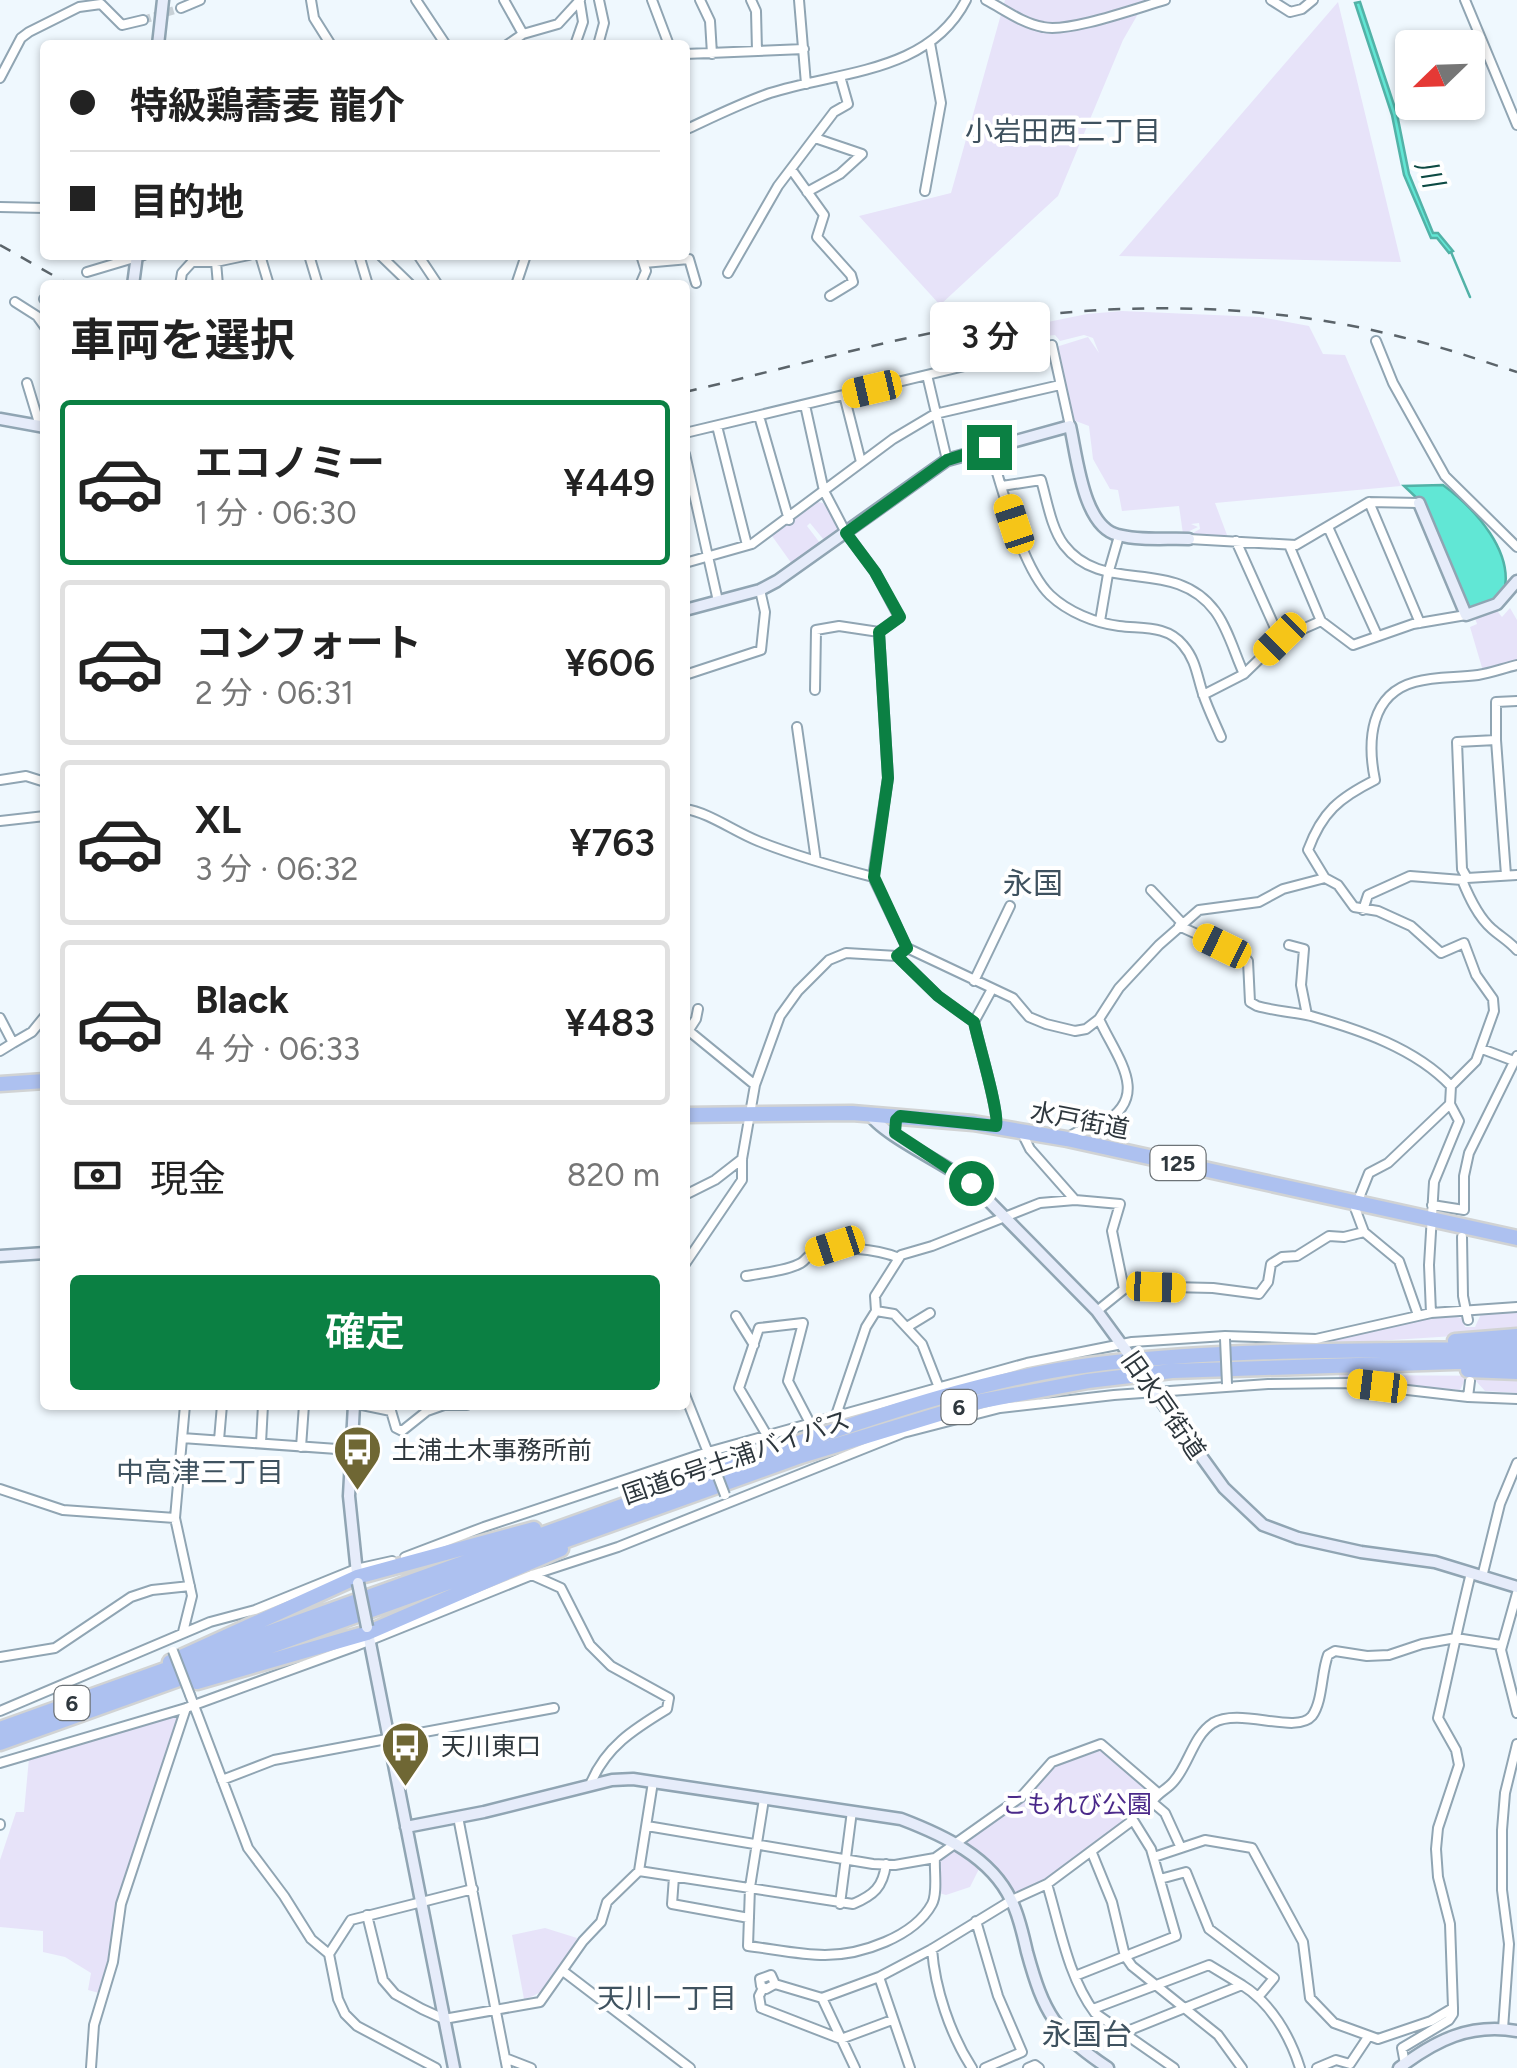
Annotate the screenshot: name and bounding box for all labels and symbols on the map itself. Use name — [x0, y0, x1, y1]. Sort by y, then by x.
north arrow — [1395, 30, 1485, 120]
district label: 小岩田西二丁目 — [965, 114, 1161, 148]
water label: 川 — [1409, 153, 1452, 195]
callout: 3 分 — [929, 302, 1049, 372]
car — [839, 368, 905, 410]
route end — [967, 425, 1012, 470]
car — [990, 491, 1038, 557]
car — [1248, 607, 1312, 671]
district label: 永国 — [1003, 865, 1063, 902]
car — [1188, 919, 1256, 973]
street label: 水戸街道 — [1028, 1096, 1132, 1144]
road number: 125 — [1150, 1146, 1206, 1180]
route start — [949, 1161, 994, 1206]
car — [802, 1222, 868, 1270]
car — [1125, 1271, 1187, 1303]
street label: 旧水戸街道 — [1116, 1345, 1212, 1465]
car — [1345, 1367, 1409, 1405]
road number: 6 — [942, 1390, 976, 1424]
street label: 国道6号土浦バイパス — [618, 1404, 854, 1510]
bus stop icon: 土浦土木事務所前 — [331, 1424, 383, 1492]
place label: 土浦土木事務所前 — [392, 1435, 592, 1465]
district label: 中高津三丁目 — [116, 1455, 284, 1489]
road number: 6 — [54, 1686, 90, 1720]
bus stop icon: 天川東口 — [380, 1720, 432, 1788]
place label: 天川東口 — [441, 1731, 541, 1761]
park label: こもれび公園 — [1002, 1789, 1152, 1819]
district label: 天川一丁目 — [597, 1981, 737, 2015]
district label: 永国台 — [1042, 2016, 1132, 2053]

